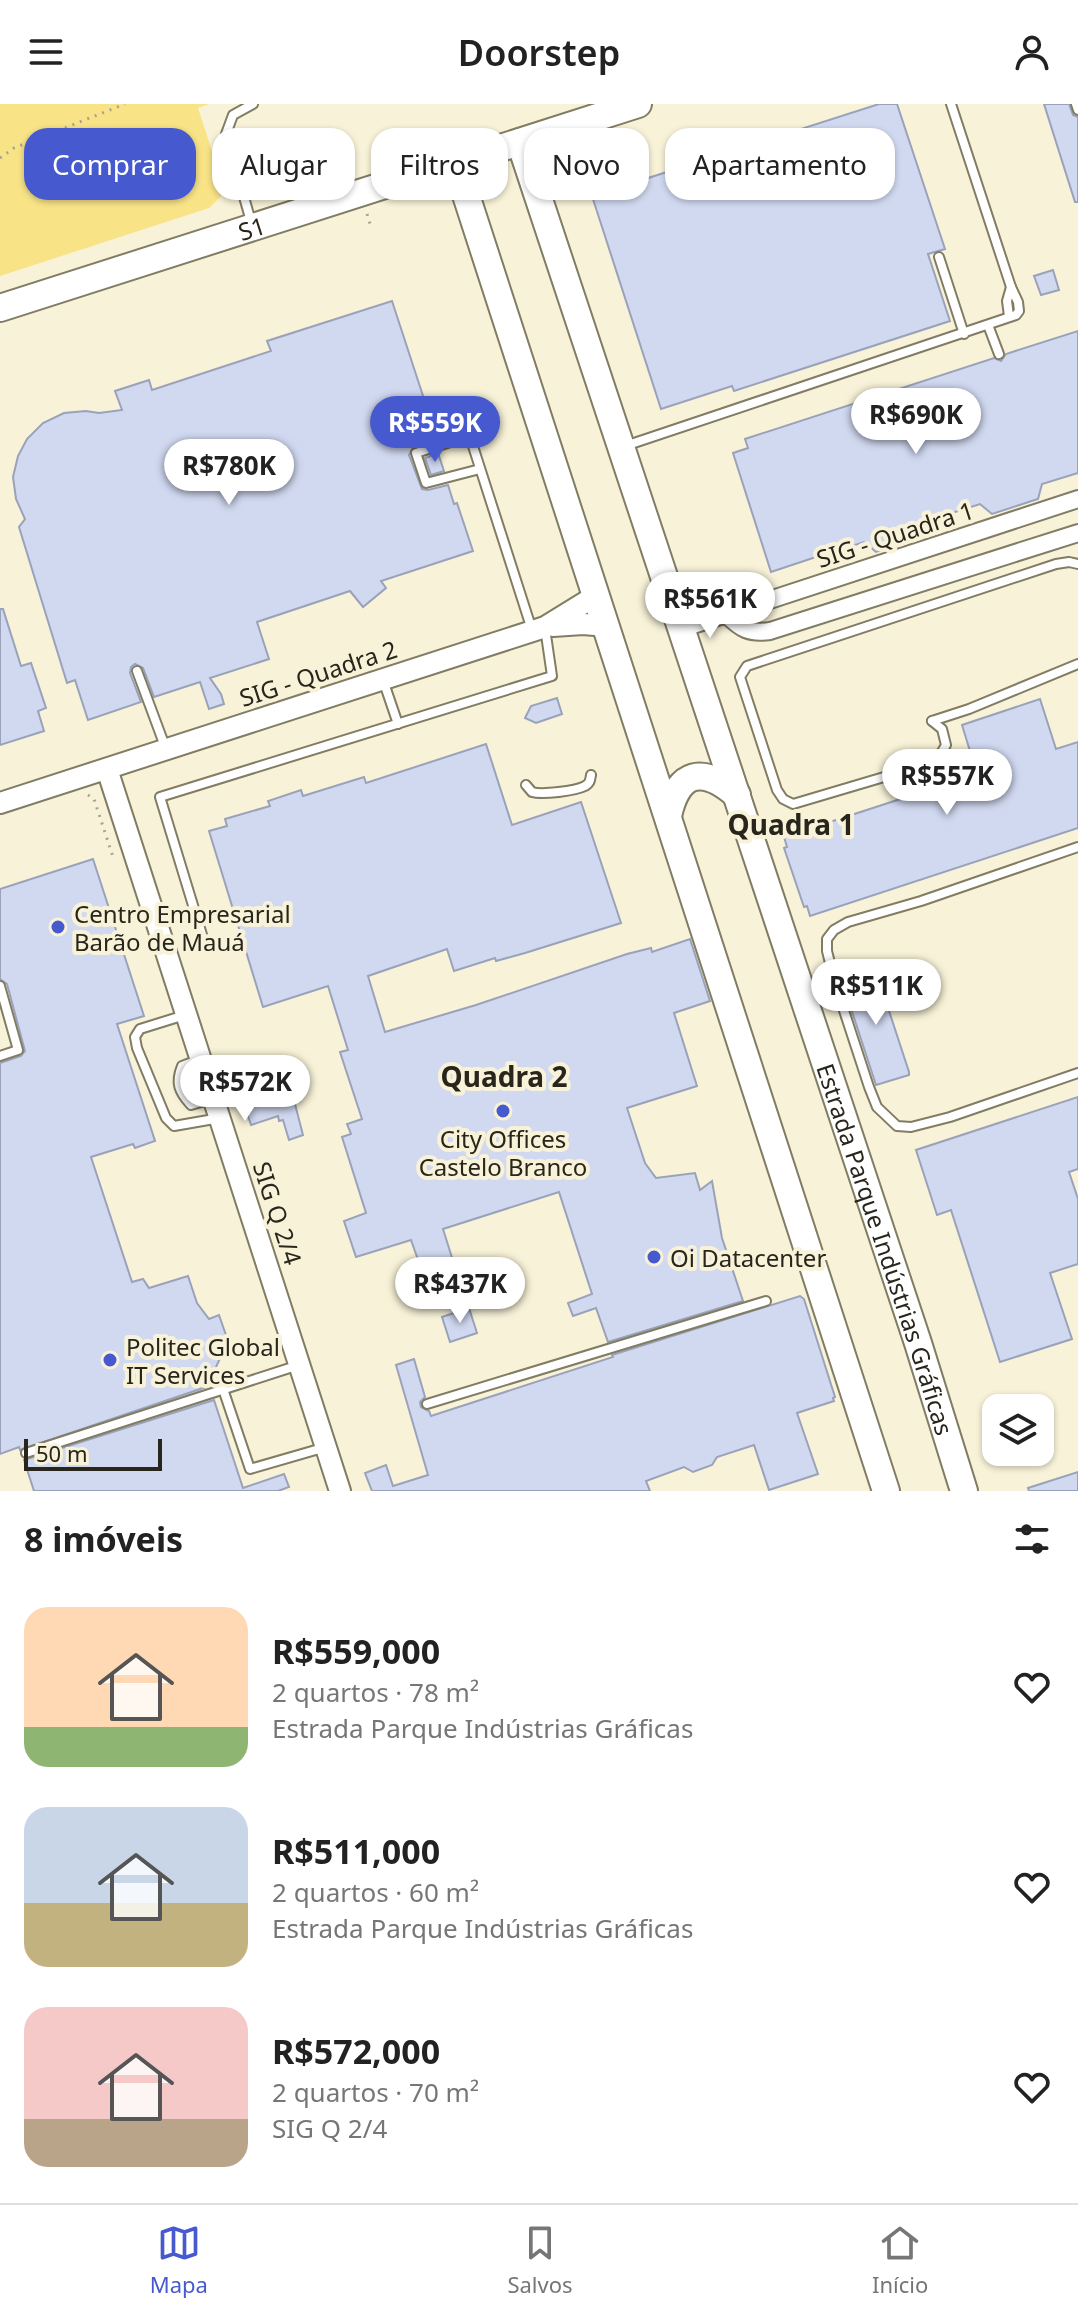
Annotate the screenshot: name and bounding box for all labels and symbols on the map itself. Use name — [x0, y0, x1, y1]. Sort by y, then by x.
street label: S1 — [234, 208, 269, 247]
pin: R$690K — [851, 388, 981, 456]
pin: R$559K — [370, 396, 500, 464]
pin: R$780K — [164, 439, 294, 507]
street label: SIG - Quadra 1 — [812, 493, 978, 575]
pin: R$561K — [645, 572, 775, 640]
street label: SIG - Quadra 2 — [235, 632, 401, 714]
pin: R$557K — [882, 749, 1012, 817]
district label: Quadra 1 — [728, 805, 854, 843]
place label: Centro Empresarial Barão de Mauá — [74, 897, 291, 958]
marker: Centro Empresarial Barão de Mauá — [49, 918, 67, 936]
pin: R$511K — [811, 959, 941, 1027]
pin: R$572K — [180, 1055, 310, 1123]
district label: Quadra 2 — [441, 1057, 567, 1095]
street label: Estrada Parque Indústrias Gráficas — [810, 1059, 962, 1439]
marker: City Offices Castelo Branco — [494, 1102, 512, 1120]
place label: City Offices Castelo Branco — [419, 1122, 587, 1183]
street label: SIG Q 2/4 — [246, 1157, 310, 1269]
place label: Oi Datacenter — [670, 1241, 826, 1274]
marker: Oi Datacenter — [645, 1248, 663, 1266]
pin: R$437K — [395, 1257, 525, 1325]
place label: Politec Global IT Services — [126, 1330, 280, 1391]
marker: Politec Global IT Services — [101, 1351, 119, 1369]
scale bar — [24, 1435, 162, 1471]

